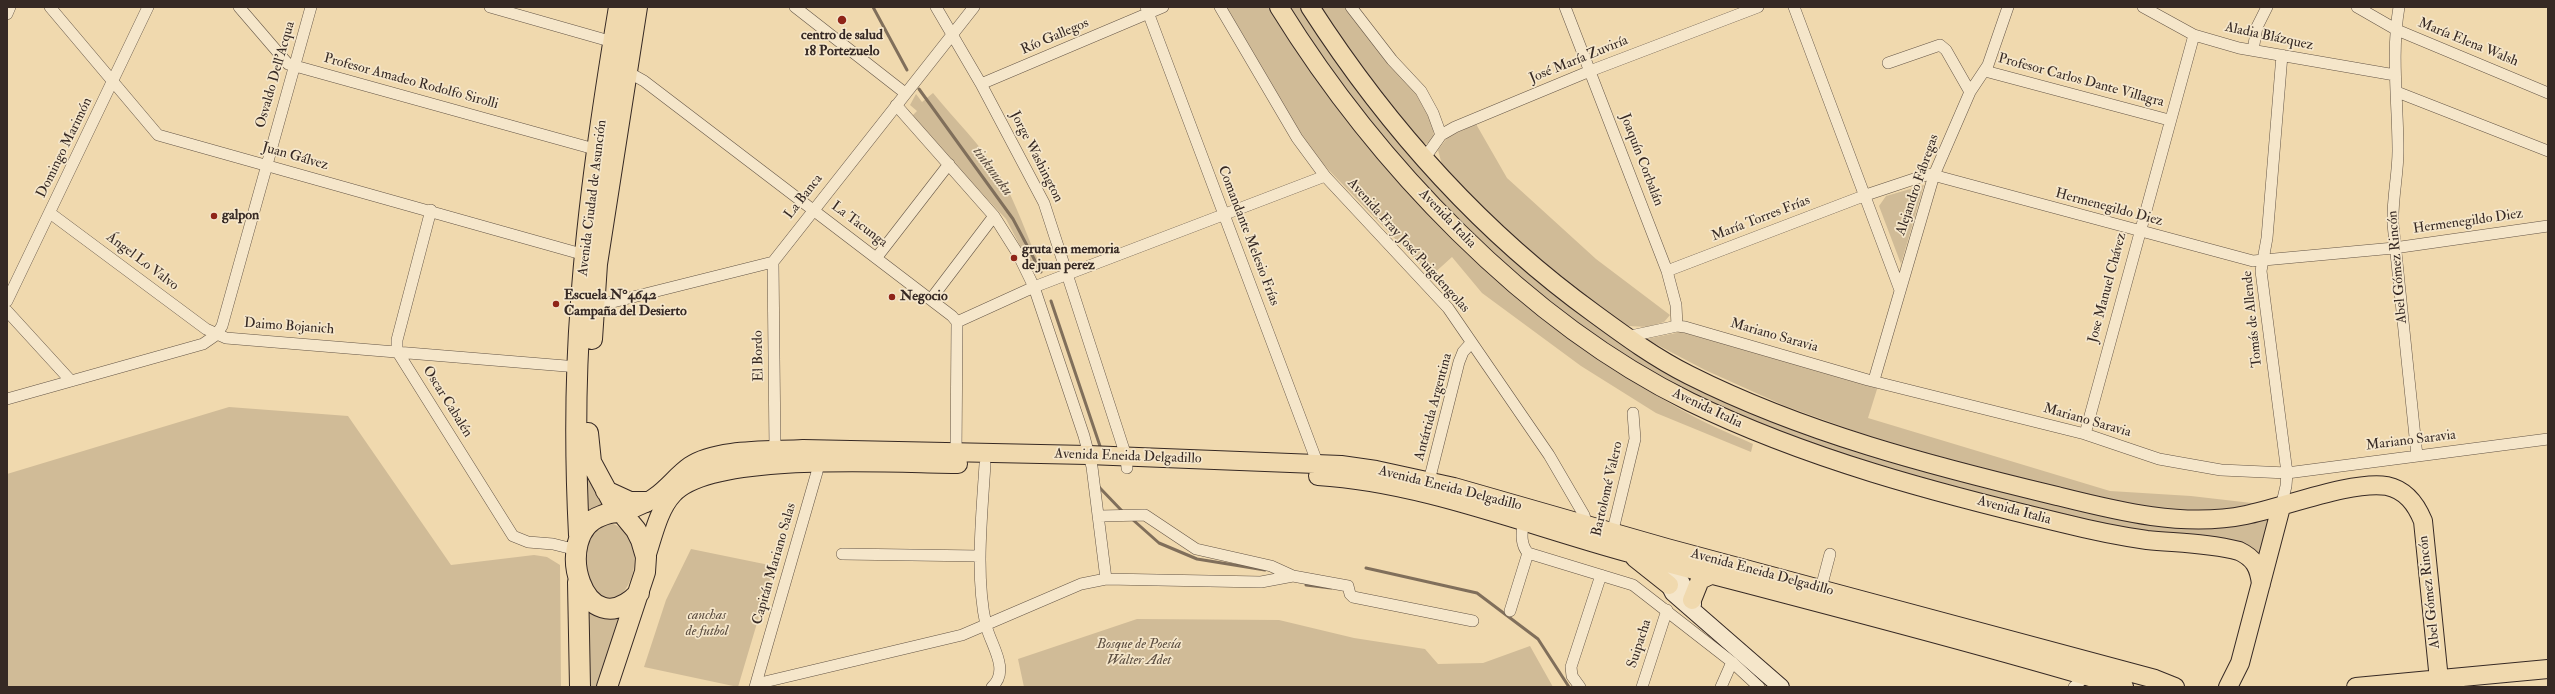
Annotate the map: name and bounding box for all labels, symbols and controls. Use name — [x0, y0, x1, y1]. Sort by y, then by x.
marker: centro de salud 18 Portezuelo — [836, 14, 848, 26]
street label: Río Gallegos — [1018, 15, 1092, 59]
street label: María Elena Walsh — [2415, 15, 2521, 71]
street label: Aladia Blázquez — [2223, 19, 2315, 55]
street label: Osvaldo Dell'Acqua — [253, 20, 299, 130]
place label: centro de salud 18 Portezuelo — [801, 28, 883, 60]
street label: José María Zuviría — [1527, 33, 1631, 87]
street label: Profesor Amadeo Rodolfo Sirolli — [322, 51, 500, 113]
street label: Profesor Carlos Dante Villagra — [1996, 51, 2166, 111]
street label: Domingo Marimón — [33, 95, 97, 201]
street label: Jorge Washington — [1006, 109, 1066, 205]
street label: Joaquín Corbalán — [1616, 111, 1666, 209]
street label: Avenida Ciudad de Asunción — [575, 119, 611, 277]
street label: Alejandro Fábregas — [1893, 132, 1943, 238]
street label: Juan Gálvez — [260, 140, 330, 174]
water label: tinkunaku — [968, 144, 1016, 200]
street label: Comandante Melesio Frías — [1214, 164, 1282, 308]
street label: La Banca — [781, 171, 827, 223]
street label: Avenida Fray José Puigdengolas — [1343, 175, 1473, 317]
street label: Avenida Italia — [1415, 186, 1479, 252]
street label: Hermenegildo Diez — [2053, 186, 2165, 230]
street label: María Torres Frías — [1709, 193, 1813, 245]
street label: La Tacunga — [828, 198, 890, 252]
street label: Hermenegildo Diez — [2412, 206, 2524, 238]
place label: galpon — [222, 208, 259, 224]
street label: Abel Gómez Rincón — [2385, 210, 2411, 324]
marker: galpon — [209, 211, 219, 221]
street label: Ángel Lo Valvo — [103, 229, 181, 295]
street label: Jose Manuel Chávez — [2085, 231, 2131, 345]
place label: gruta en memoria de juan perez — [1022, 242, 1119, 274]
marker: gruta en memoria de juan perez — [1009, 253, 1019, 263]
street label: Tomás de Allende — [2240, 270, 2266, 368]
place label: Escuela N°4642 Campaña del Desierto — [564, 288, 687, 320]
place label: Negocio — [900, 289, 948, 305]
marker: Negocio — [887, 292, 897, 302]
marker: Escuela N°4642 Campaña del Desierto — [551, 299, 561, 309]
street label: Daimo Bojanich — [243, 315, 335, 339]
street label: Mariano Saravia — [1728, 315, 1820, 357]
street label: El Bordo — [750, 330, 768, 382]
street label: Antártida Argentina — [1412, 351, 1456, 463]
street label: Oscar Cabalén — [418, 363, 476, 441]
street label: Avenida Italia — [1669, 385, 1745, 433]
street label: Mariano Saravia — [2041, 400, 2133, 442]
street label: Mariano Saravia — [2365, 427, 2457, 455]
street label: Bartolomé Valero — [1589, 440, 1627, 538]
street label: Avenida Eneida Delgadillo — [1054, 446, 1202, 468]
street label: Avenida Eneida Delgadillo — [1377, 463, 1523, 515]
street label: Avenida Italia — [1975, 493, 2053, 529]
street label: Capitán Mariano Salas — [750, 501, 800, 627]
street label: Abel Gómez Rincón — [2416, 535, 2444, 649]
street label: Avenida Eneida Delgadillo — [1689, 546, 1835, 600]
park label: canchas de futbol — [686, 608, 728, 640]
street label: Suipacha — [1624, 618, 1656, 670]
park label: Bosque de Poesía Walter Adet — [1097, 637, 1181, 670]

